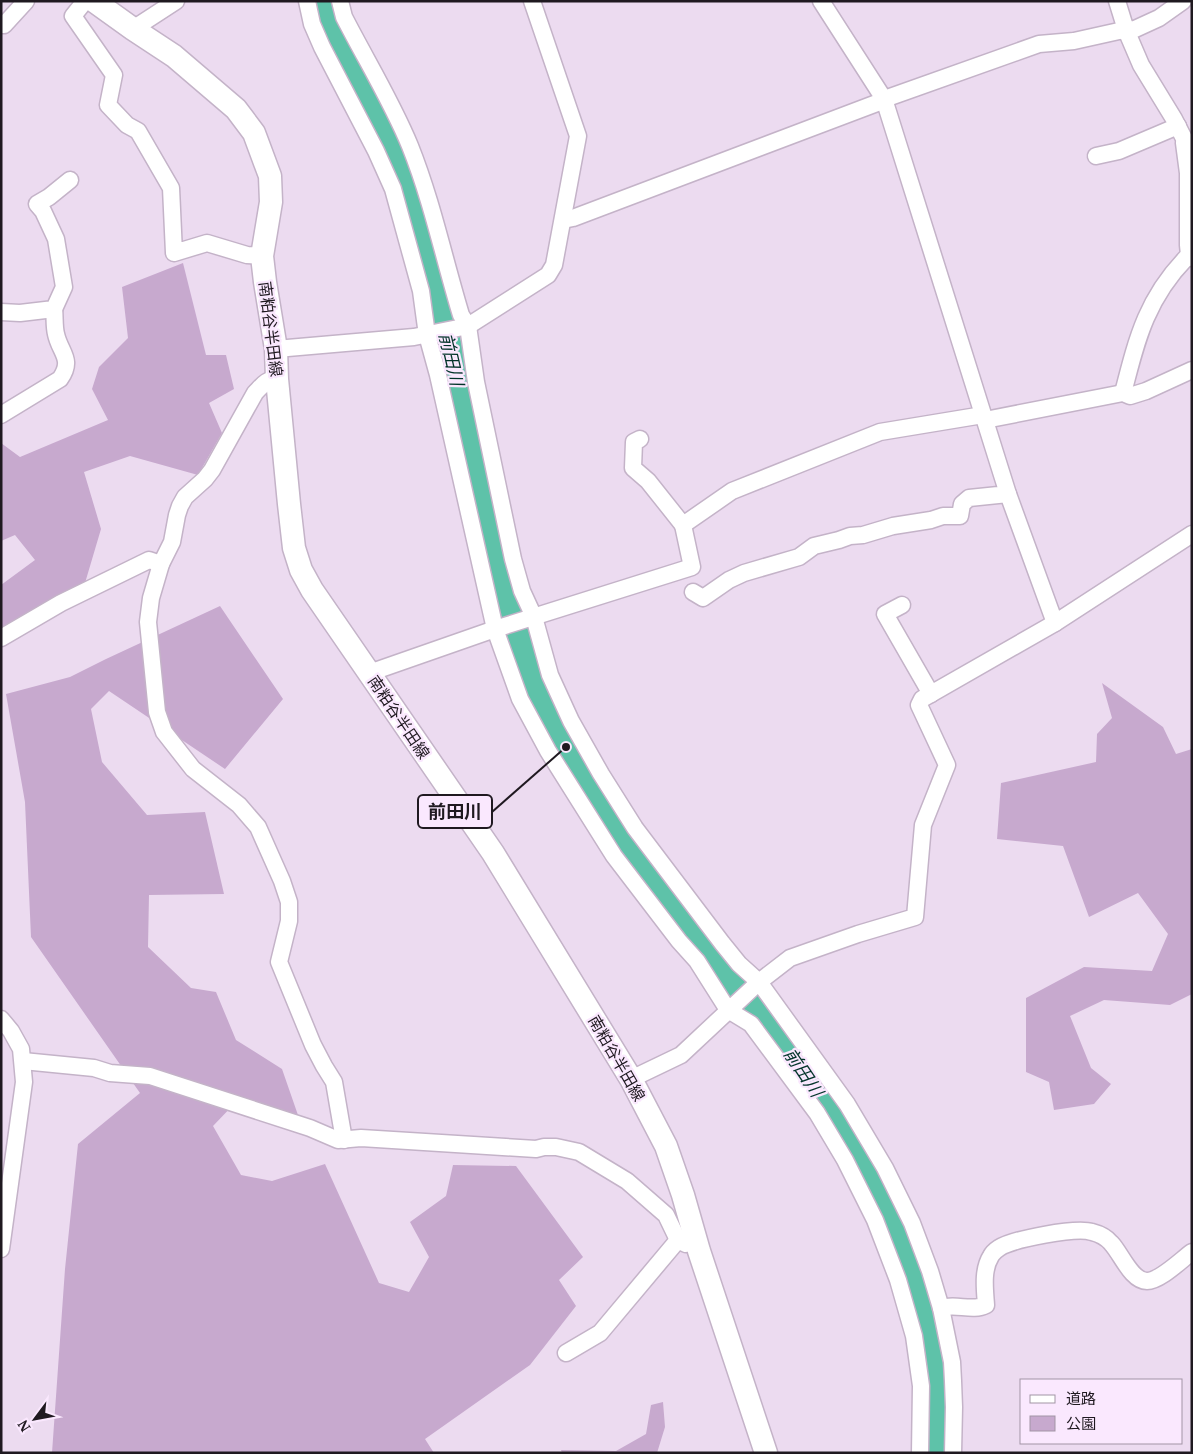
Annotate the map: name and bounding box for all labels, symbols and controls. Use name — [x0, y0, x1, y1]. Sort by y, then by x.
street label: 南粕谷半田線 — [254, 280, 288, 378]
water label: 前田川 — [434, 330, 470, 390]
street label: 南粕谷半田線 — [363, 671, 435, 763]
callout: 前田川 — [418, 795, 492, 828]
text: 前田川 — [428, 799, 482, 823]
street label: 南粕谷半田線 — [583, 1011, 651, 1105]
water label: 前田川 — [779, 1043, 830, 1103]
legend — [1020, 1379, 1183, 1444]
text: 道路 — [1066, 1388, 1096, 1408]
north arrow — [10, 1394, 60, 1444]
text: 公園 — [1066, 1413, 1096, 1433]
text: N — [12, 1416, 34, 1436]

